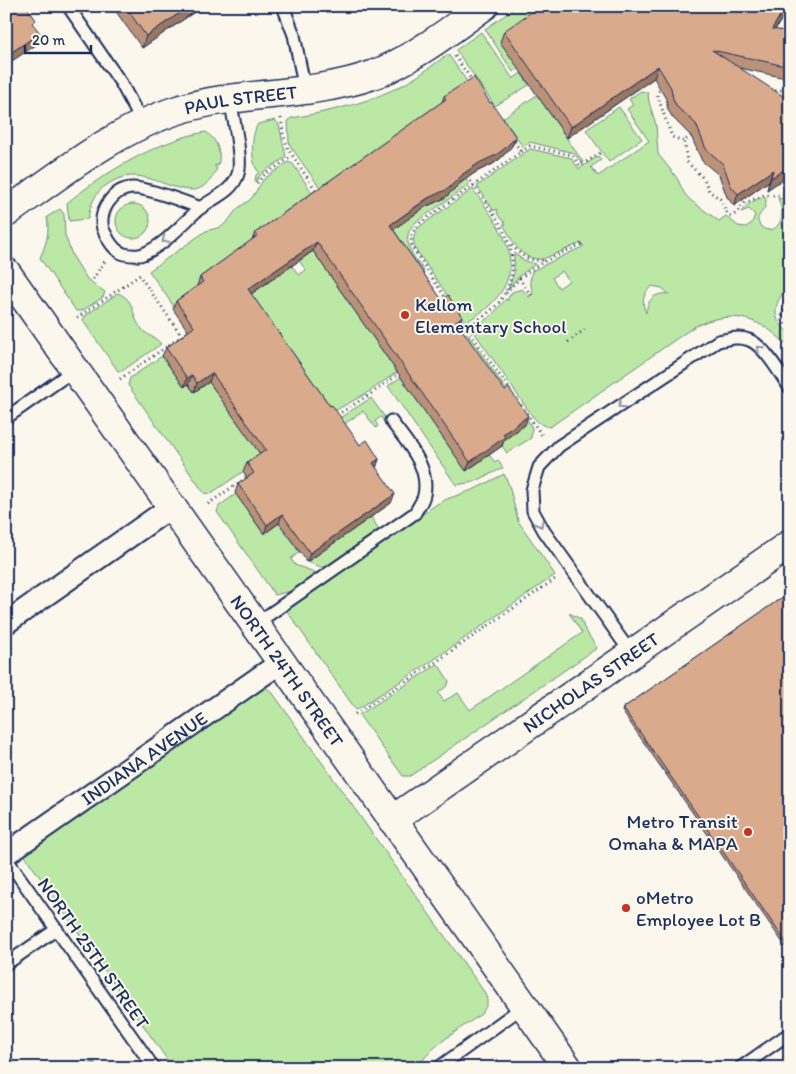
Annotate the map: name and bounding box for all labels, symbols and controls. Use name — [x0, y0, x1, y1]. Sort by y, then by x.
scale bar — [25, 22, 91, 54]
text: 20 m — [32, 31, 66, 49]
street label: PAUL STREET — [182, 80, 299, 120]
one-way arrow — [161, 234, 170, 243]
place label: Kellom Elementary School — [415, 293, 567, 338]
marker: Kellom Elementary School — [399, 309, 411, 321]
one-way arrow — [757, 346, 766, 355]
one-way arrow — [617, 399, 627, 408]
one-way arrow — [534, 518, 544, 527]
street label: NORTH 24TH STREET — [225, 590, 349, 752]
street label: NICHOLAS STREET — [519, 627, 664, 738]
street label: INDIANA AVENUE — [77, 706, 212, 810]
place label: Metro Transit Omaha & MAPA — [608, 810, 738, 855]
marker: Metro Transit Omaha & MAPA — [742, 826, 754, 838]
street label: NORTH 25TH STREET — [33, 873, 155, 1034]
place label: oMetro Employee Lot B — [636, 886, 761, 931]
marker: oMetro Employee Lot B — [620, 902, 632, 914]

